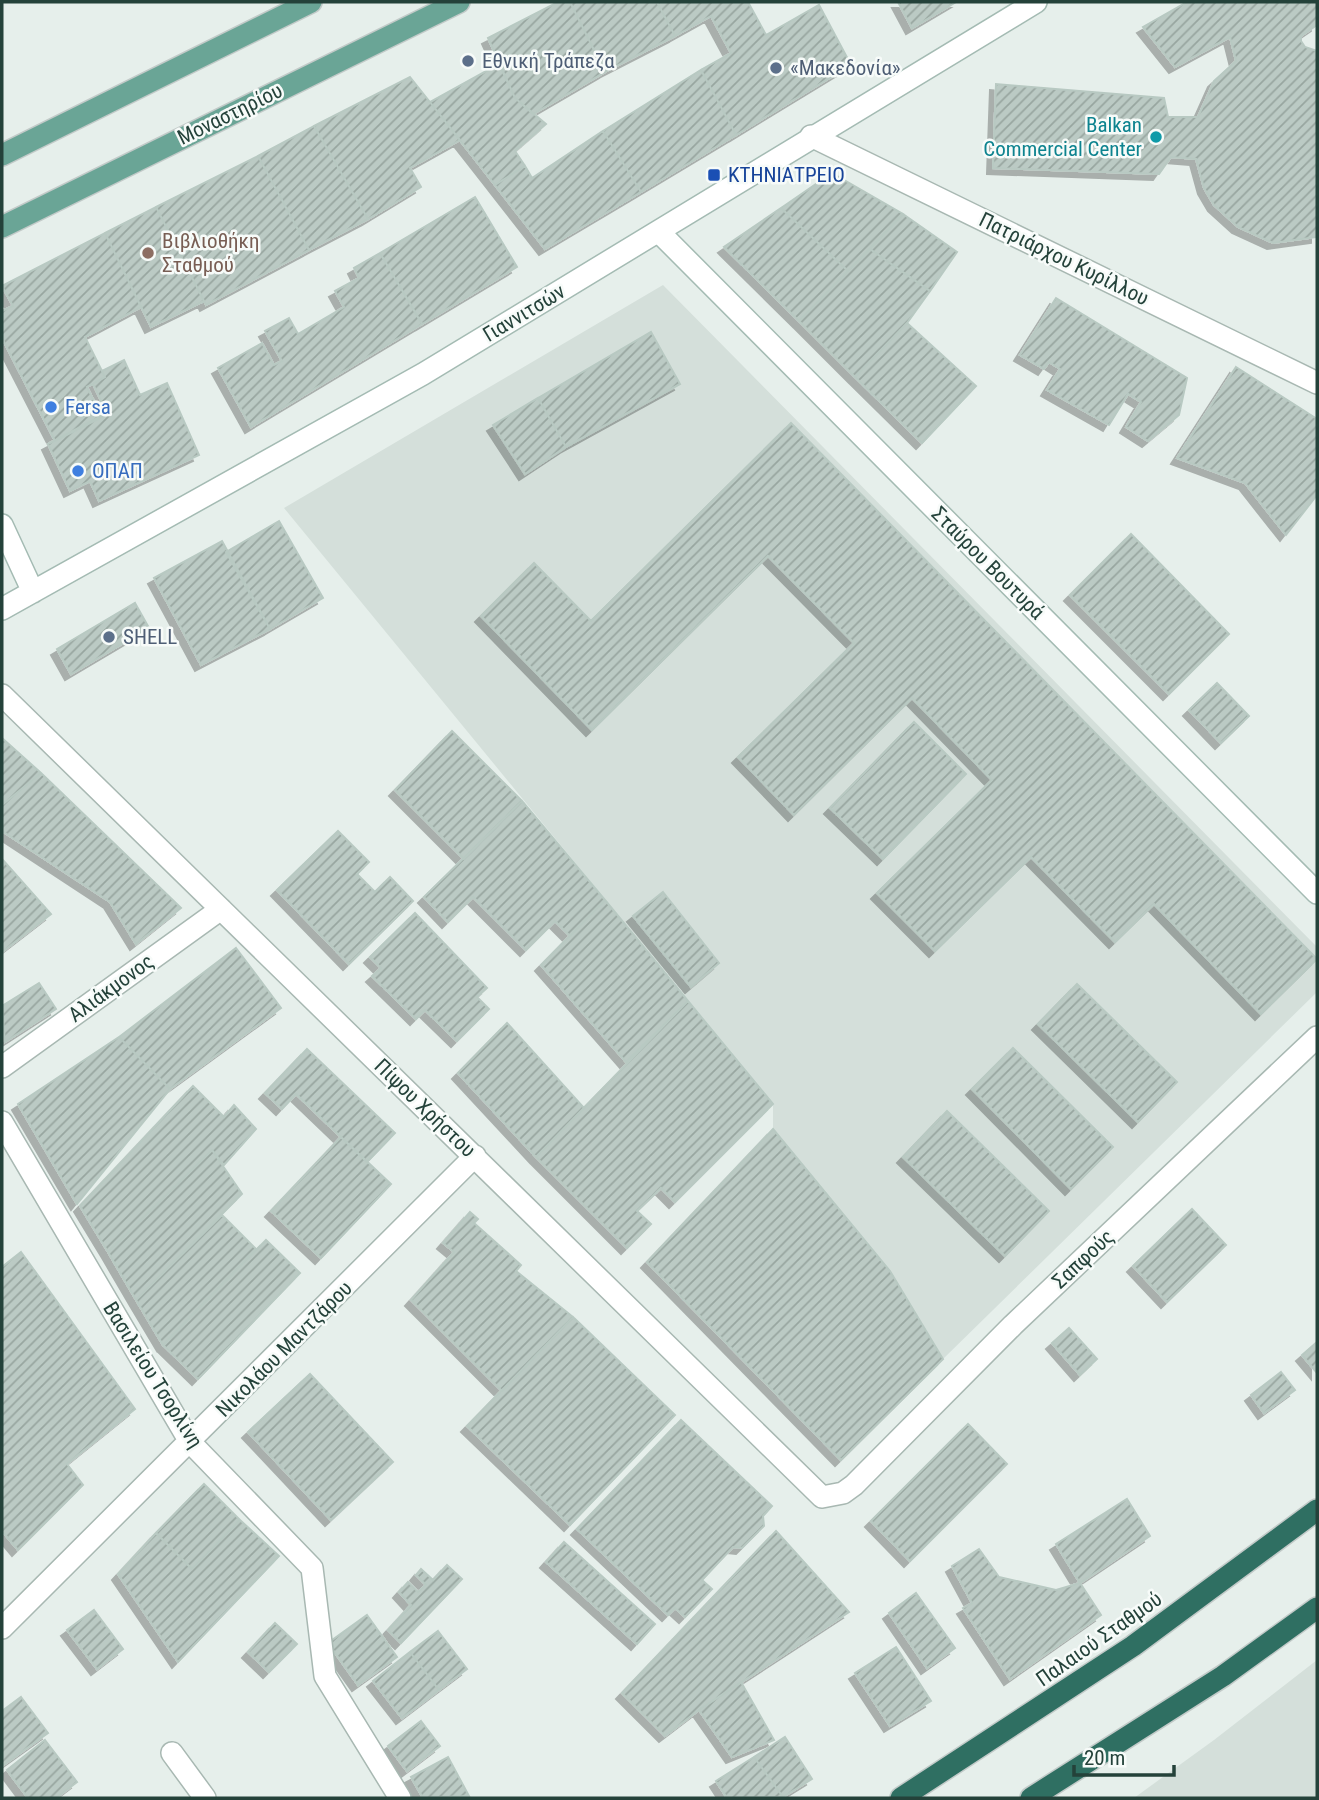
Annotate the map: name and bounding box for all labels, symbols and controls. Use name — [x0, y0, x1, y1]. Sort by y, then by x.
place label: Εθνική Τράπεζα — [482, 49, 615, 73]
marker: Εθνική Τράπεζα — [460, 53, 476, 69]
place label: «Μακεδονία» — [790, 56, 901, 80]
marker: «Μακεδονία» — [768, 60, 784, 76]
street label: Μοναστηρίου — [174, 78, 286, 150]
place label: Balkan Commercial Center — [983, 113, 1142, 161]
marker: Balkan Commercial Center — [1148, 129, 1164, 145]
place label: ΚΤΗΝΙΑΤΡΕΙΟ — [728, 163, 845, 187]
marker: ΚΤΗΝΙΑΤΡΕΙΟ — [706, 167, 722, 183]
street label: Πατριάρχου Κυρίλλου — [975, 208, 1153, 310]
place label: Βιβλιοθήκη Σταθμού — [162, 229, 259, 277]
marker: Βιβλιοθήκη Σταθμού — [140, 245, 156, 261]
street label: Γιαννιτσών — [479, 279, 569, 347]
place label: Fersa — [65, 395, 111, 419]
marker: Fersa — [43, 399, 59, 415]
place label: ΟΠΑΠ — [92, 459, 143, 483]
marker: ΟΠΑΠ — [70, 463, 86, 479]
street label: Σταύρου Βουτυρά — [927, 502, 1050, 625]
place label: SHELL — [123, 625, 177, 649]
marker: SHELL — [101, 629, 117, 645]
street label: Αλιάκμονος — [64, 949, 158, 1027]
street label: Πίψου Χρήστου — [370, 1054, 480, 1162]
street label: Σαπφούς — [1047, 1224, 1119, 1294]
street label: Νικολάου Μαντζάρου — [211, 1276, 357, 1422]
street label: Βασιλείου Τσορλίνη — [98, 1297, 208, 1453]
street label: Παλαιού Σταθμού — [1032, 1587, 1166, 1691]
scale bar — [1074, 1734, 1174, 1778]
text: 20 m — [1084, 1746, 1125, 1770]

